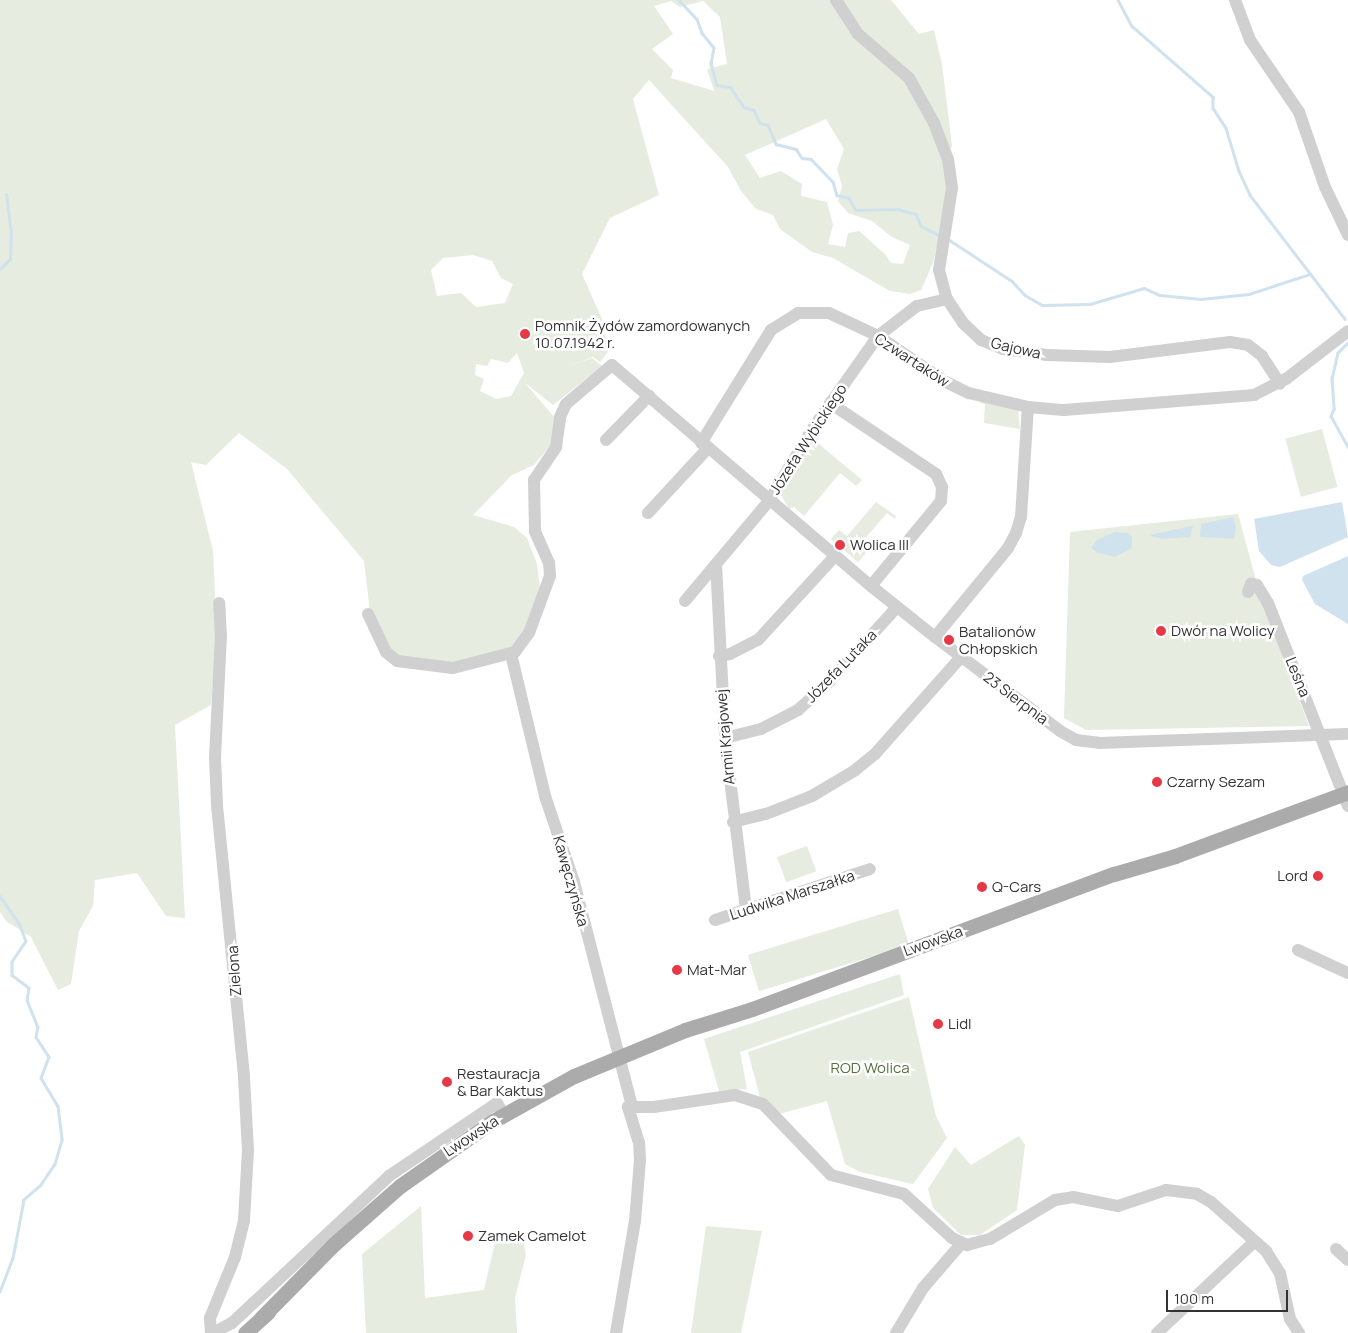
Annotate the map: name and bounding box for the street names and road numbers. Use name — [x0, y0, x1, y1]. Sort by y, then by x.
street label: Czwartaków — [871, 329, 953, 391]
street label: Gajowa — [989, 334, 1043, 362]
street label: Józefa Wybickiego — [766, 380, 850, 498]
street label: Józefa Lutaka — [802, 626, 880, 706]
street label: Leśna — [1282, 654, 1314, 700]
street label: 23 Sierpnia — [980, 668, 1052, 728]
street label: Armii Krajowej — [712, 688, 738, 786]
street label: Kawęczyńska — [549, 833, 593, 929]
street label: Ludwika Marszałka — [727, 866, 857, 924]
street label: Lwowska — [901, 922, 965, 960]
street label: Zielona — [223, 945, 245, 997]
street label: Lwowska — [440, 1112, 502, 1160]

